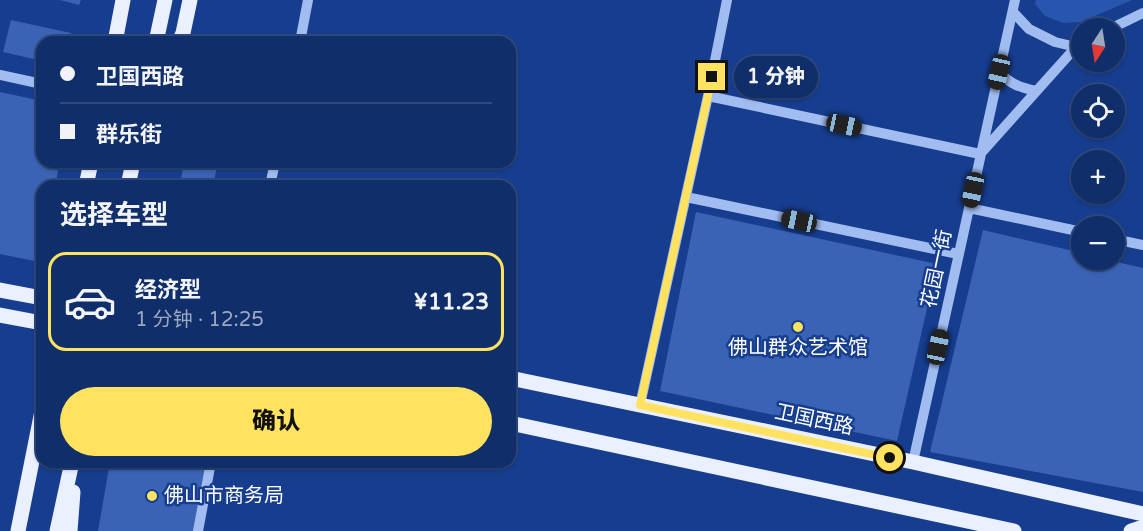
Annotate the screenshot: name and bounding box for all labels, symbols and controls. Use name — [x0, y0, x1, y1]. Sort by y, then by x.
north arrow — [1071, 18, 1125, 72]
map controls — [1071, 18, 1125, 270]
car — [986, 52, 1012, 92]
callout: 1 分钟 — [733, 56, 817, 98]
route end — [698, 63, 725, 90]
text: 卫国西路 — [96, 64, 184, 90]
text: 1 分钟 — [747, 65, 805, 89]
button: locate — [1071, 84, 1125, 138]
car — [825, 112, 863, 138]
text: 群乐街 — [96, 122, 162, 148]
button: + — [1071, 150, 1125, 204]
car — [960, 171, 986, 209]
text: 选择车型 — [60, 199, 168, 232]
car — [780, 208, 818, 234]
button: − — [1071, 216, 1125, 270]
street label: 花园一街 — [917, 227, 957, 311]
icon: car — [63, 275, 117, 329]
text: 经济型 — [135, 277, 201, 303]
text: ¥11.23 — [414, 289, 489, 315]
text: 1 分钟 · 12:25 — [135, 308, 264, 332]
marker: 佛山群众艺术馆 — [791, 320, 805, 334]
car — [925, 328, 951, 366]
place label: 佛山群众艺术馆 — [728, 336, 868, 360]
button: 确认 — [60, 387, 492, 456]
street label: 卫国西路 — [772, 400, 856, 440]
route start — [876, 444, 903, 471]
place label: 佛山市商务局 — [164, 484, 284, 508]
marker: 佛山市商务局 — [145, 489, 159, 503]

